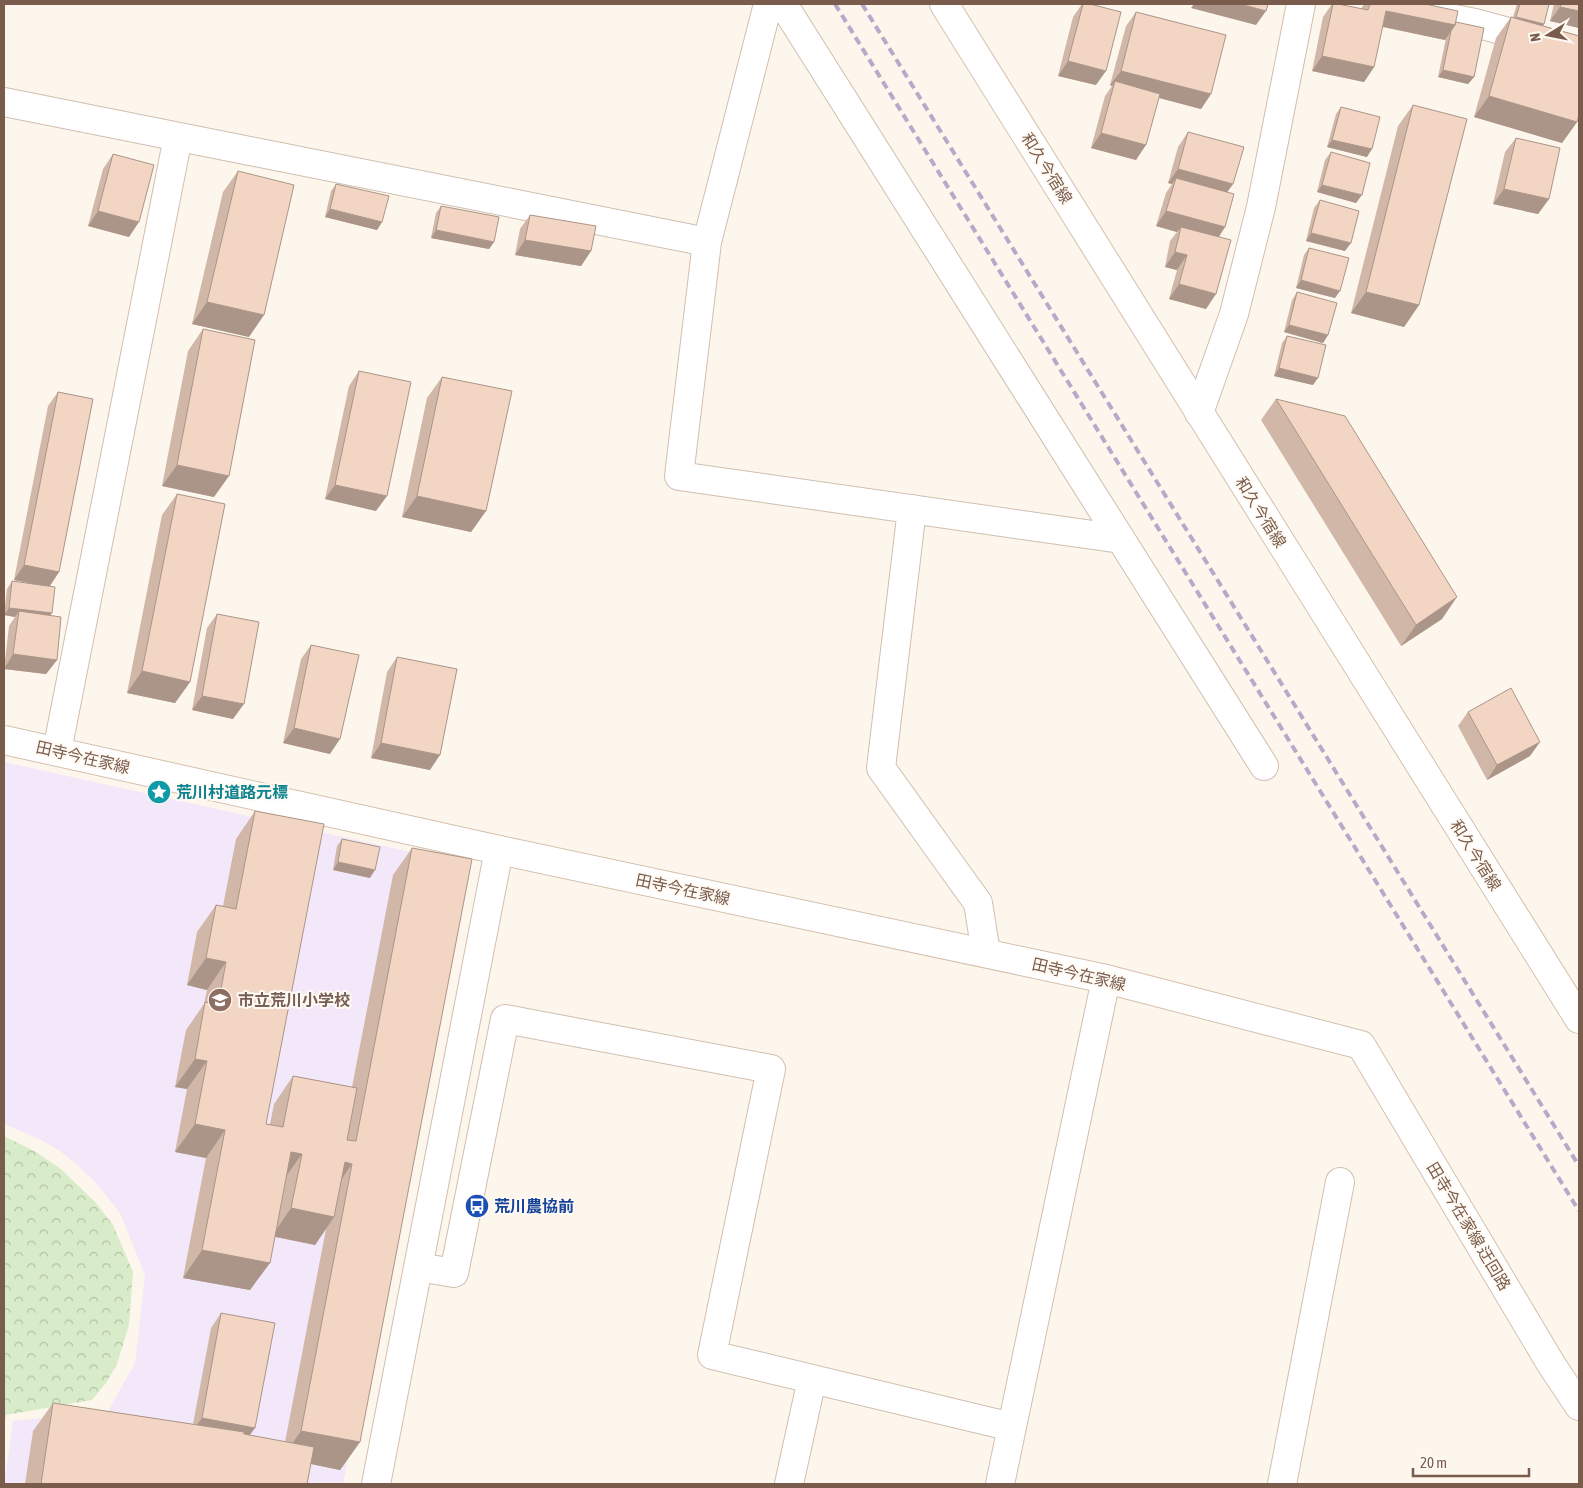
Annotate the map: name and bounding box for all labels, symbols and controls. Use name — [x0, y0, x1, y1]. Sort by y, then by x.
north arrow — [1523, 10, 1573, 60]
text: N — [1527, 32, 1544, 43]
street label: 和久今宿線 — [1018, 129, 1076, 207]
street label: 和久今宿線 — [1232, 473, 1290, 551]
street label: 田寺今在家線 — [34, 737, 132, 777]
place icon: 荒川村道路元標 — [146, 779, 172, 805]
place label: 荒川村道路元標 — [176, 783, 288, 801]
street label: 和久今宿線 — [1447, 816, 1505, 894]
street label: 田寺今在家線 — [634, 870, 732, 908]
street label: 田寺今在家線 — [1030, 954, 1128, 994]
school or university icon: 市立荒川小学校 — [207, 987, 233, 1013]
place label: 市立荒川小学校 — [238, 991, 350, 1009]
street label: 田寺今在家線 迂回路 — [1424, 1159, 1514, 1293]
bus stop icon: 荒川農協前 — [464, 1193, 490, 1219]
place label: 荒川農協前 — [494, 1197, 574, 1215]
scale bar — [1413, 1446, 1529, 1478]
text: 20 m — [1420, 1454, 1447, 1471]

